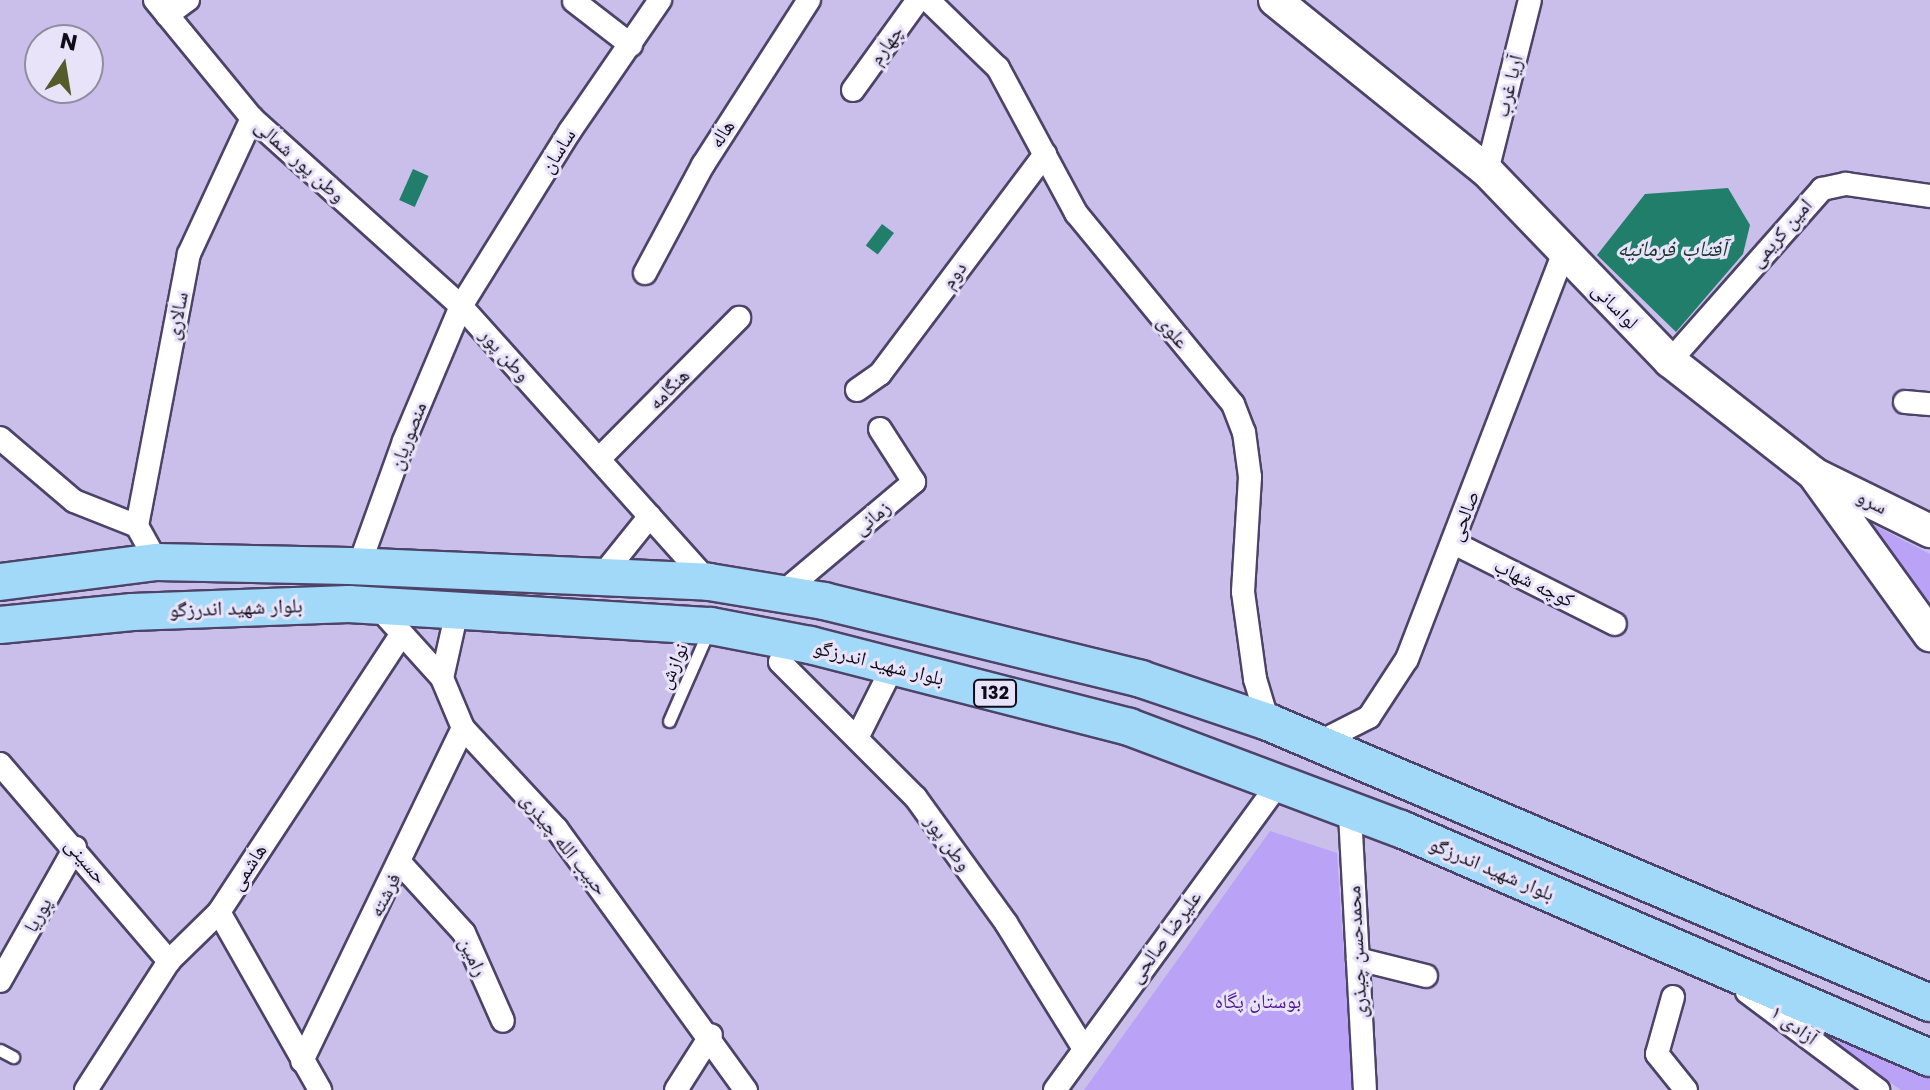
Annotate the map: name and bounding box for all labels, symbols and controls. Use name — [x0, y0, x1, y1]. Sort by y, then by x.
street label: چهارم — [864, 21, 908, 69]
north arrow — [24, 24, 104, 104]
text: N — [57, 25, 80, 59]
street label: آریا غرب — [1490, 52, 1528, 120]
street label: وطن پور شمالی — [250, 114, 350, 208]
street label: هاله — [704, 116, 740, 152]
street label: ساسان — [535, 124, 581, 178]
street label: امین کریمی — [1745, 194, 1817, 272]
water label: آفتاب فرمانیه — [1617, 236, 1727, 262]
street label: دوم — [936, 257, 972, 293]
street label: لواسانی — [1587, 278, 1643, 334]
street label: سالاری — [161, 290, 193, 342]
street label: علوی — [1152, 310, 1194, 354]
street label: وطن پور — [475, 323, 535, 387]
street label: هنگامه — [643, 363, 695, 415]
street label: منصوریان — [384, 398, 432, 474]
street label: سرو — [1853, 485, 1891, 519]
street label: صالحی — [1443, 487, 1485, 545]
street label: زمانی — [849, 496, 895, 540]
street label: کوچه شهاب — [1490, 553, 1578, 613]
street label: بلوار شهید اندرزگو — [169, 594, 303, 622]
street label: بلوار شهید اندرزگو — [811, 635, 947, 691]
street label: نوازش — [652, 639, 694, 693]
road number: 132 — [973, 679, 1017, 707]
street label: حبیب الله چیذری — [515, 788, 613, 900]
street label: وطن پور — [920, 810, 976, 876]
street label: بلوار شهید اندرزگو — [1426, 832, 1558, 906]
street label: حسینی — [60, 833, 112, 889]
street label: هاشمی — [224, 839, 272, 895]
street label: فرشته — [364, 869, 406, 921]
street label: محمدحسن چیذری — [1342, 885, 1372, 1019]
street label: علیرضا صالحی — [1123, 886, 1207, 988]
street label: پوریا — [19, 894, 57, 936]
street label: رامین — [454, 934, 492, 980]
park label: بوستان پگاه — [1215, 989, 1301, 1013]
street label: آزادی ۱ — [1766, 1000, 1822, 1050]

